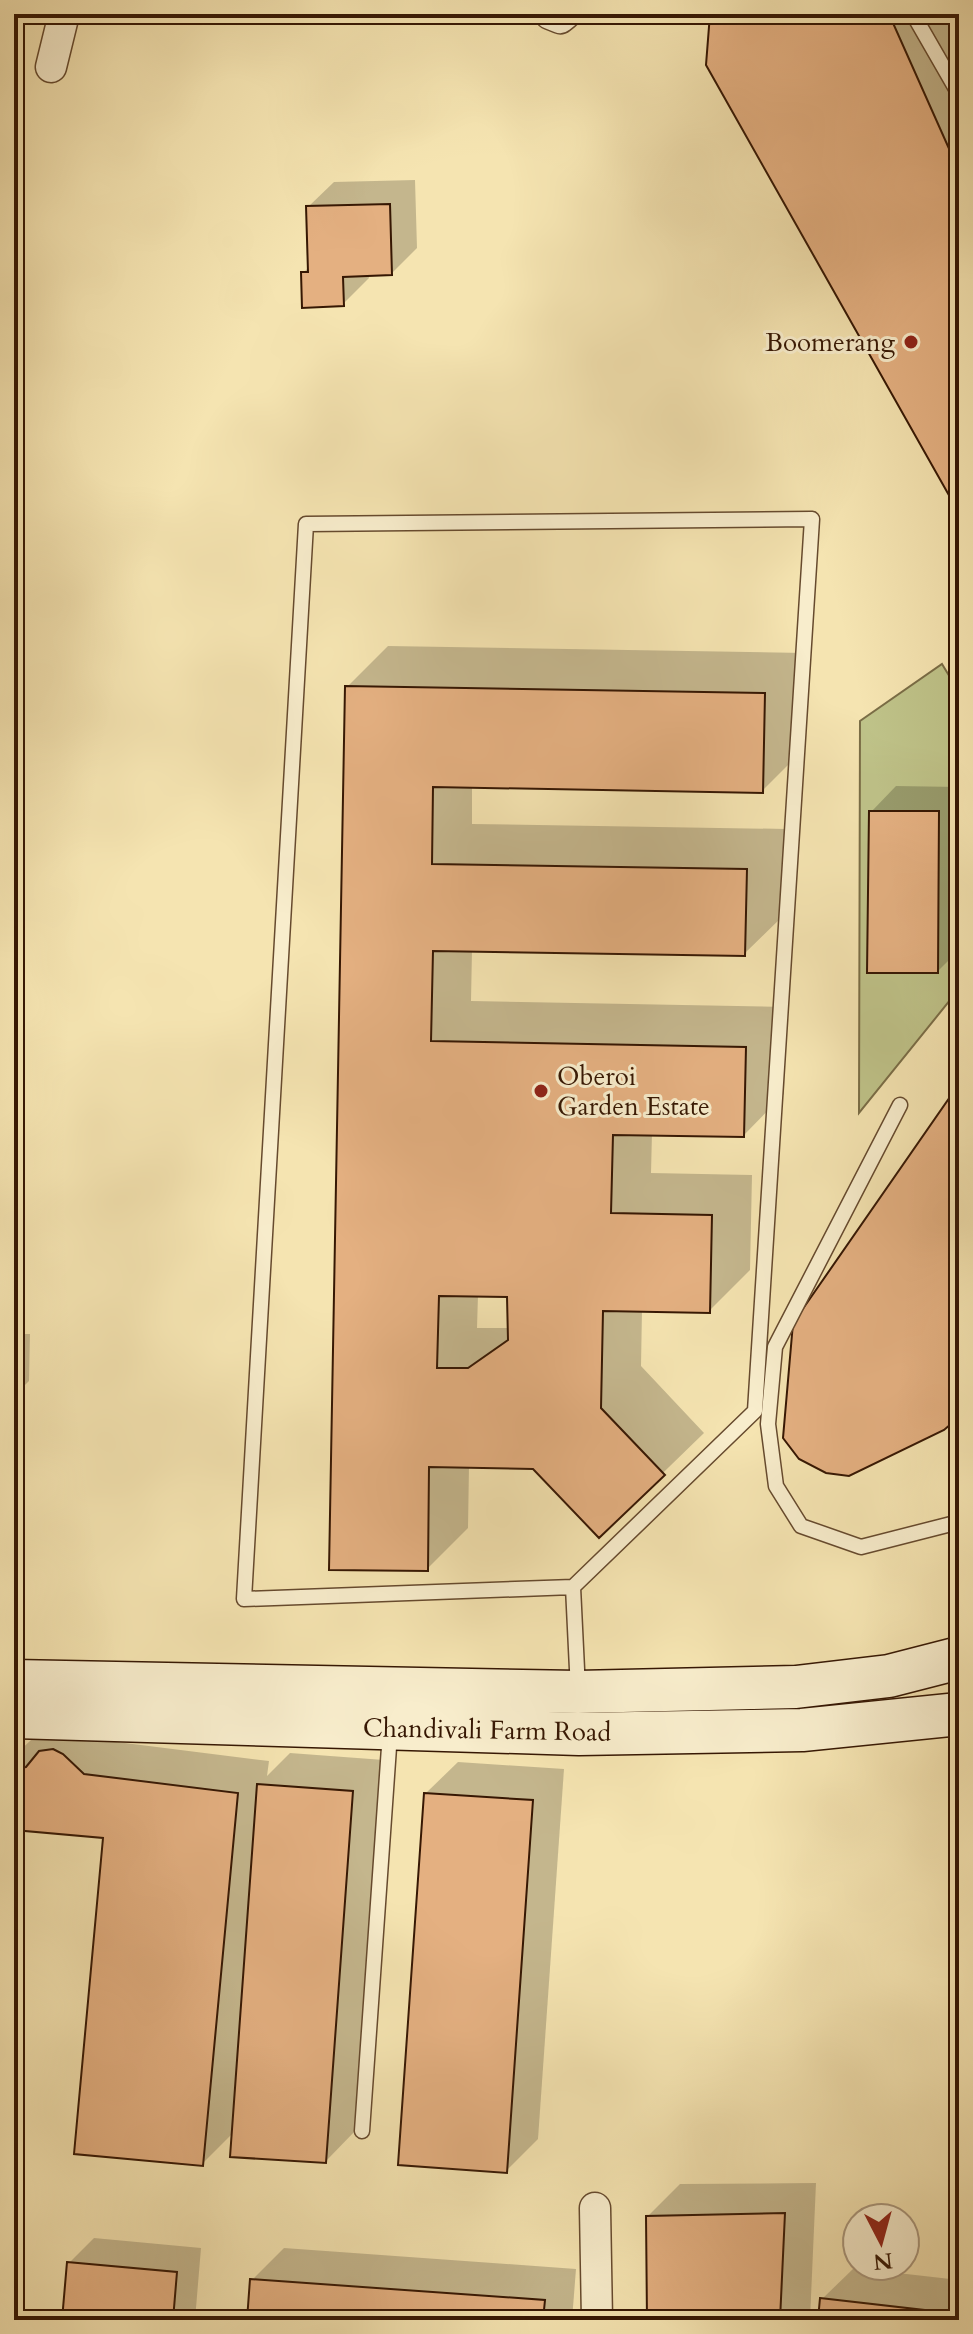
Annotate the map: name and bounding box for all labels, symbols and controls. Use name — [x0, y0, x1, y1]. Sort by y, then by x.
place label: Boomerang — [765, 325, 895, 360]
marker: Boomerang — [902, 333, 920, 351]
place label: Oberoi Garden Estate — [557, 1059, 710, 1124]
marker: Oberoi Garden Estate — [532, 1082, 550, 1100]
street label: Chandivali Farm Road — [363, 1710, 612, 1750]
north arrow — [841, 2202, 921, 2282]
text: N — [872, 2245, 894, 2277]

